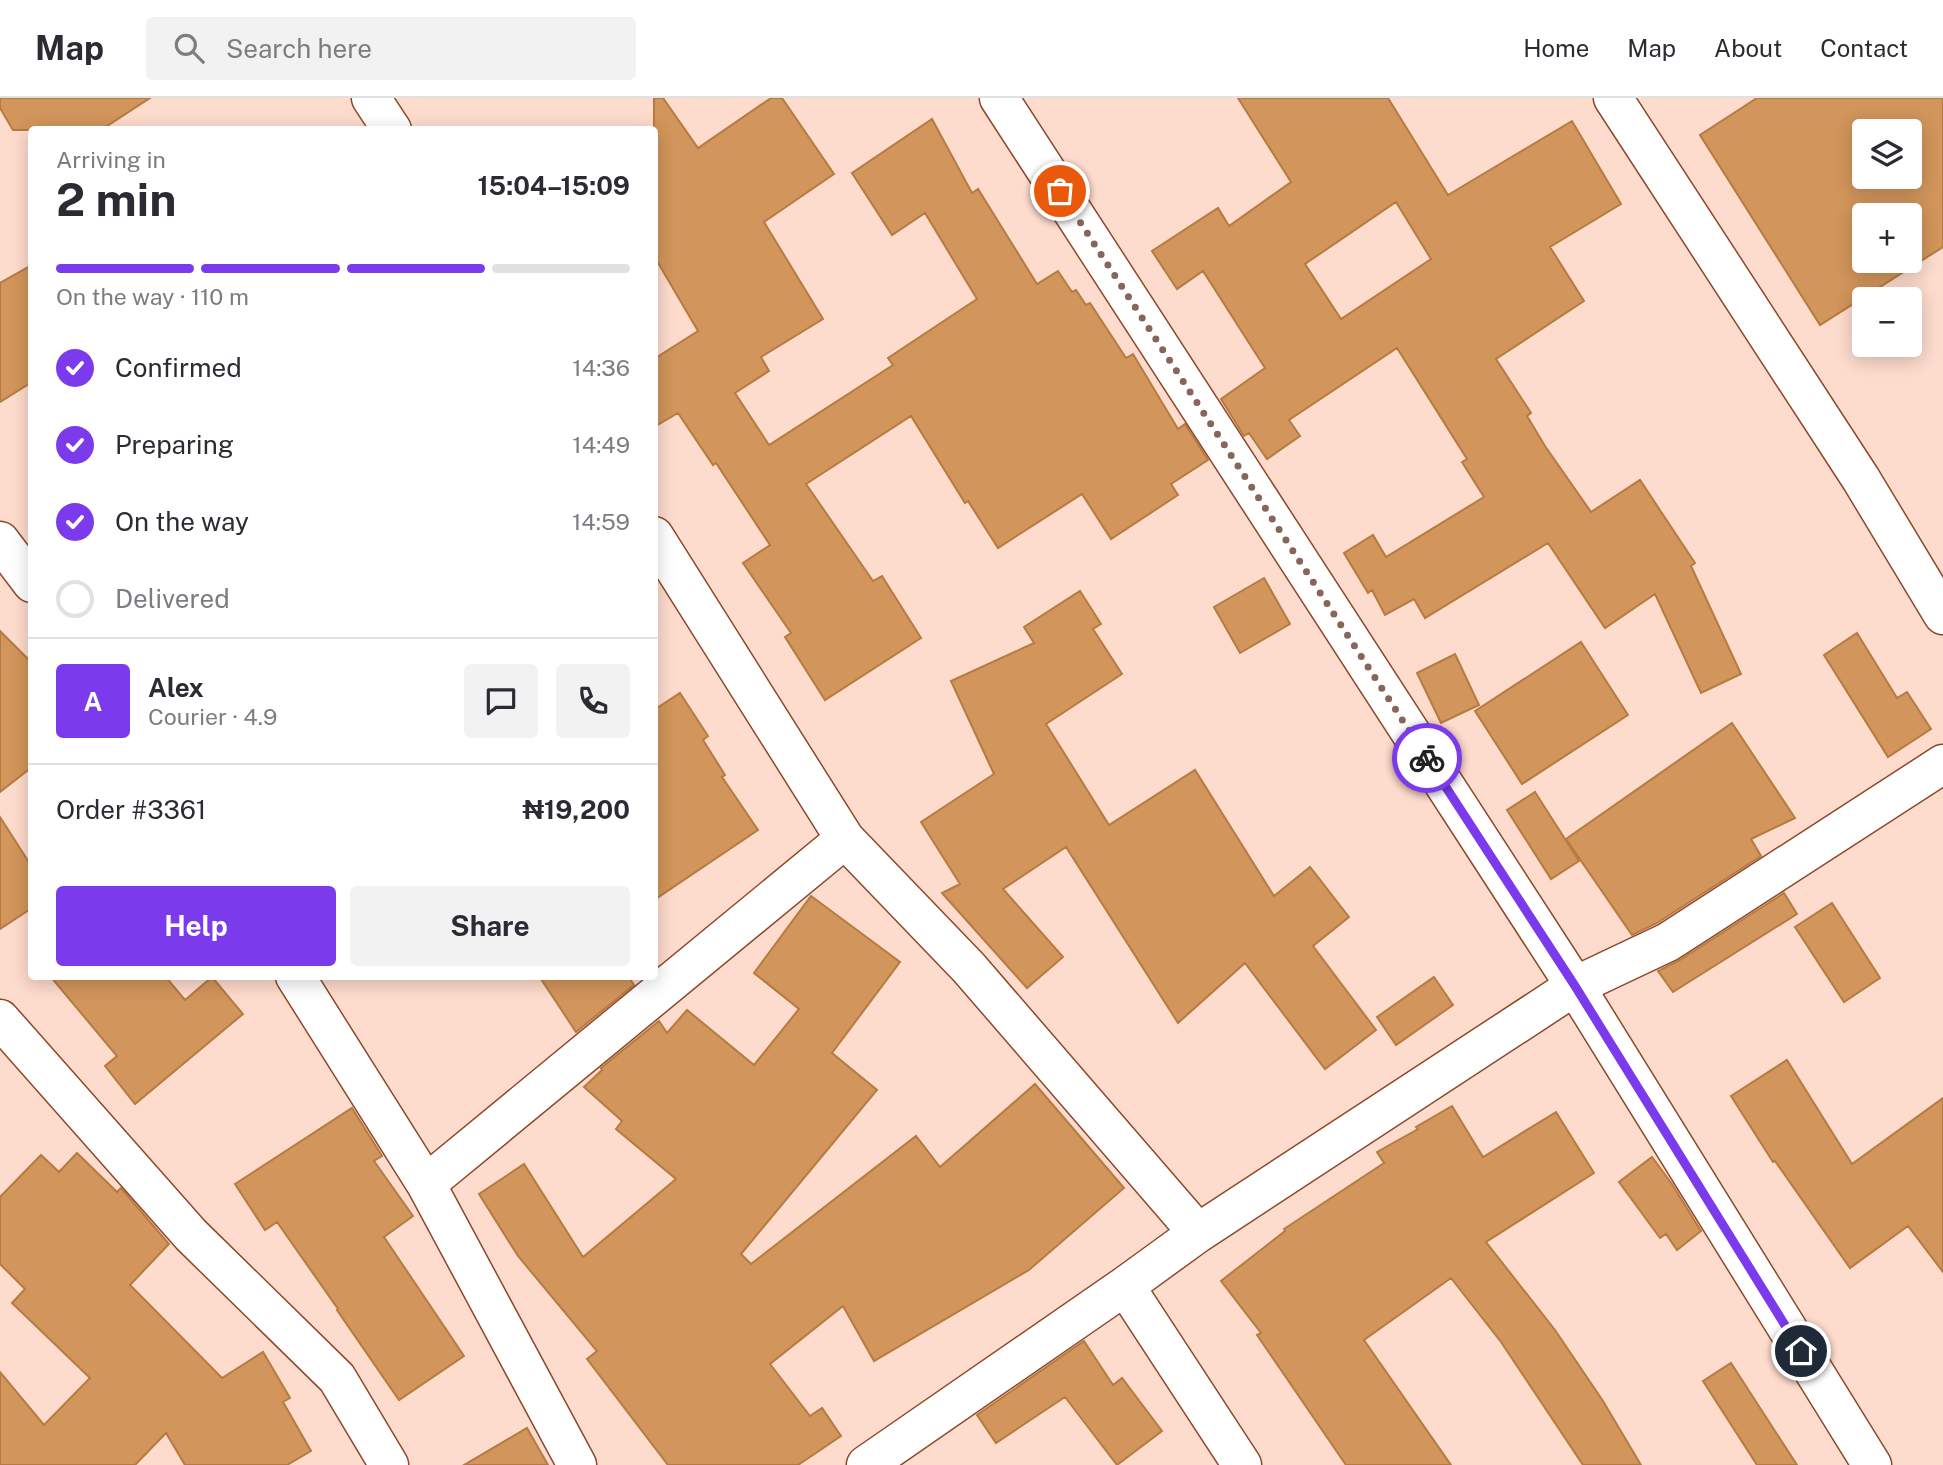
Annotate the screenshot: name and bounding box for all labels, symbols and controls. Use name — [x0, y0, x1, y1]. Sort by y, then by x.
search box — [146, 17, 636, 80]
text: Map — [35, 29, 104, 67]
icon: search — [170, 29, 208, 67]
text: Search here — [226, 33, 372, 64]
text: Home — [1523, 34, 1589, 62]
text: Map — [1627, 34, 1676, 62]
text: About — [1714, 34, 1782, 62]
text: Contact — [1820, 34, 1908, 62]
map controls — [1852, 119, 1922, 357]
button: layers — [1852, 119, 1922, 189]
text: Arriving in — [56, 146, 166, 173]
pin — [1030, 161, 1090, 221]
text: 15:04–15:09 — [477, 170, 630, 201]
text: 2 min — [56, 172, 176, 226]
icon: bag — [1041, 172, 1079, 210]
button: + — [1852, 203, 1922, 273]
text: On the way · 110 m — [56, 283, 249, 310]
button: − — [1852, 287, 1922, 357]
icon: check — [56, 349, 94, 387]
text: Confirmed — [115, 352, 242, 383]
text: 14:36 — [572, 354, 630, 381]
icon: check — [56, 426, 94, 464]
text: Preparing — [115, 429, 234, 460]
text: 14:49 — [572, 431, 630, 458]
icon: check — [56, 503, 94, 541]
text: On the way — [115, 506, 249, 537]
text: 14:59 — [572, 508, 630, 535]
text: Delivered — [115, 583, 230, 614]
button: chat — [464, 664, 538, 738]
button: phone — [556, 664, 630, 738]
text: Alex — [148, 672, 204, 703]
text: A — [84, 686, 102, 717]
text: Courier · 4.9 — [148, 703, 277, 730]
courier — [1392, 723, 1462, 793]
icon: bike — [1408, 739, 1446, 777]
text: Order #3361 — [56, 794, 206, 825]
text: ₦19,200 — [522, 794, 630, 825]
button: Help — [56, 886, 336, 966]
button: Share — [350, 886, 630, 966]
pin — [1771, 1321, 1831, 1381]
icon: home — [1782, 1332, 1820, 1370]

